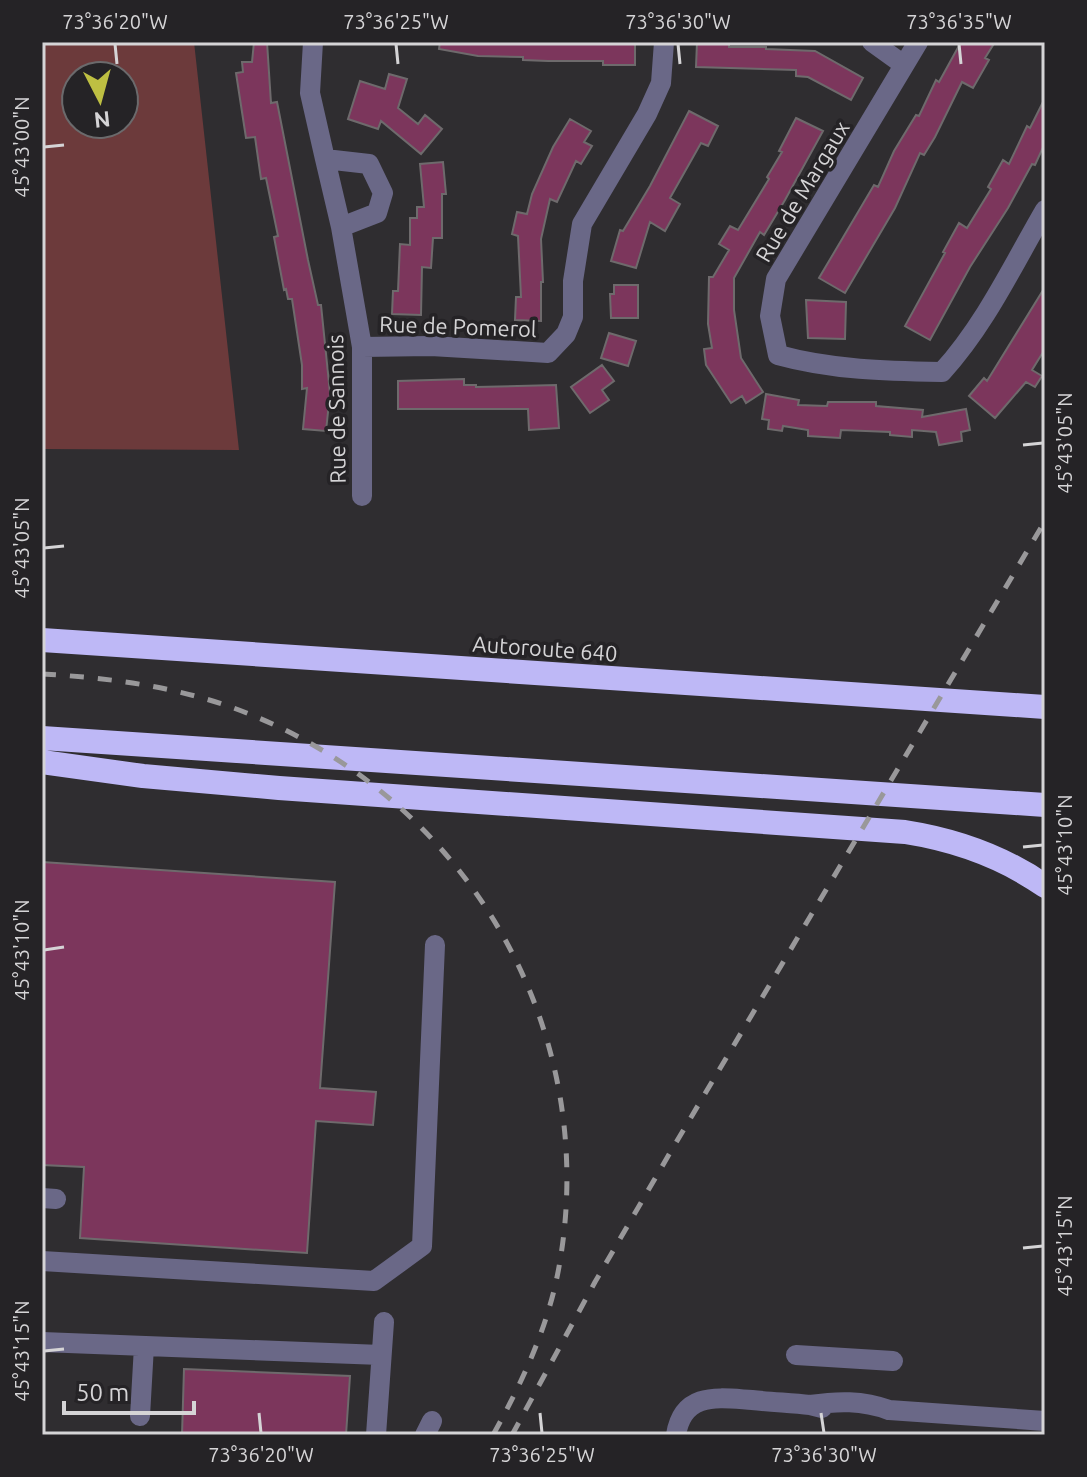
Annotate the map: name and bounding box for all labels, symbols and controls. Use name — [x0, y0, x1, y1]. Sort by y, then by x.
text: 73°36'20"W — [62, 10, 168, 33]
text: 73°36'25"W — [343, 10, 449, 33]
text: 73°36'30"W — [625, 10, 731, 33]
text: 73°36'35"W — [906, 10, 1012, 33]
north arrow — [60, 60, 140, 140]
text: 45°43'00"N — [10, 96, 33, 198]
text: N — [93, 107, 112, 134]
street label: Rue de Margaux — [750, 116, 854, 266]
street label: Rue de Pomerol — [379, 311, 537, 341]
street label: Rue de Sannois — [322, 334, 350, 484]
text: 45°43'05"N — [1053, 392, 1076, 494]
text: 45°43'05"N — [10, 497, 33, 599]
street label: Autoroute 640 — [472, 630, 618, 666]
text: 45°43'10"N — [1053, 794, 1076, 896]
text: 45°43'10"N — [10, 899, 33, 1001]
text: 45°43'15"N — [1053, 1195, 1076, 1297]
text: 45°43'15"N — [10, 1300, 33, 1402]
scale bar — [64, 1365, 194, 1415]
text: 50 m — [76, 1379, 129, 1406]
text: 73°36'20"W — [208, 1443, 314, 1466]
text: 73°36'25"W — [489, 1443, 595, 1466]
text: 73°36'30"W — [771, 1443, 877, 1466]

